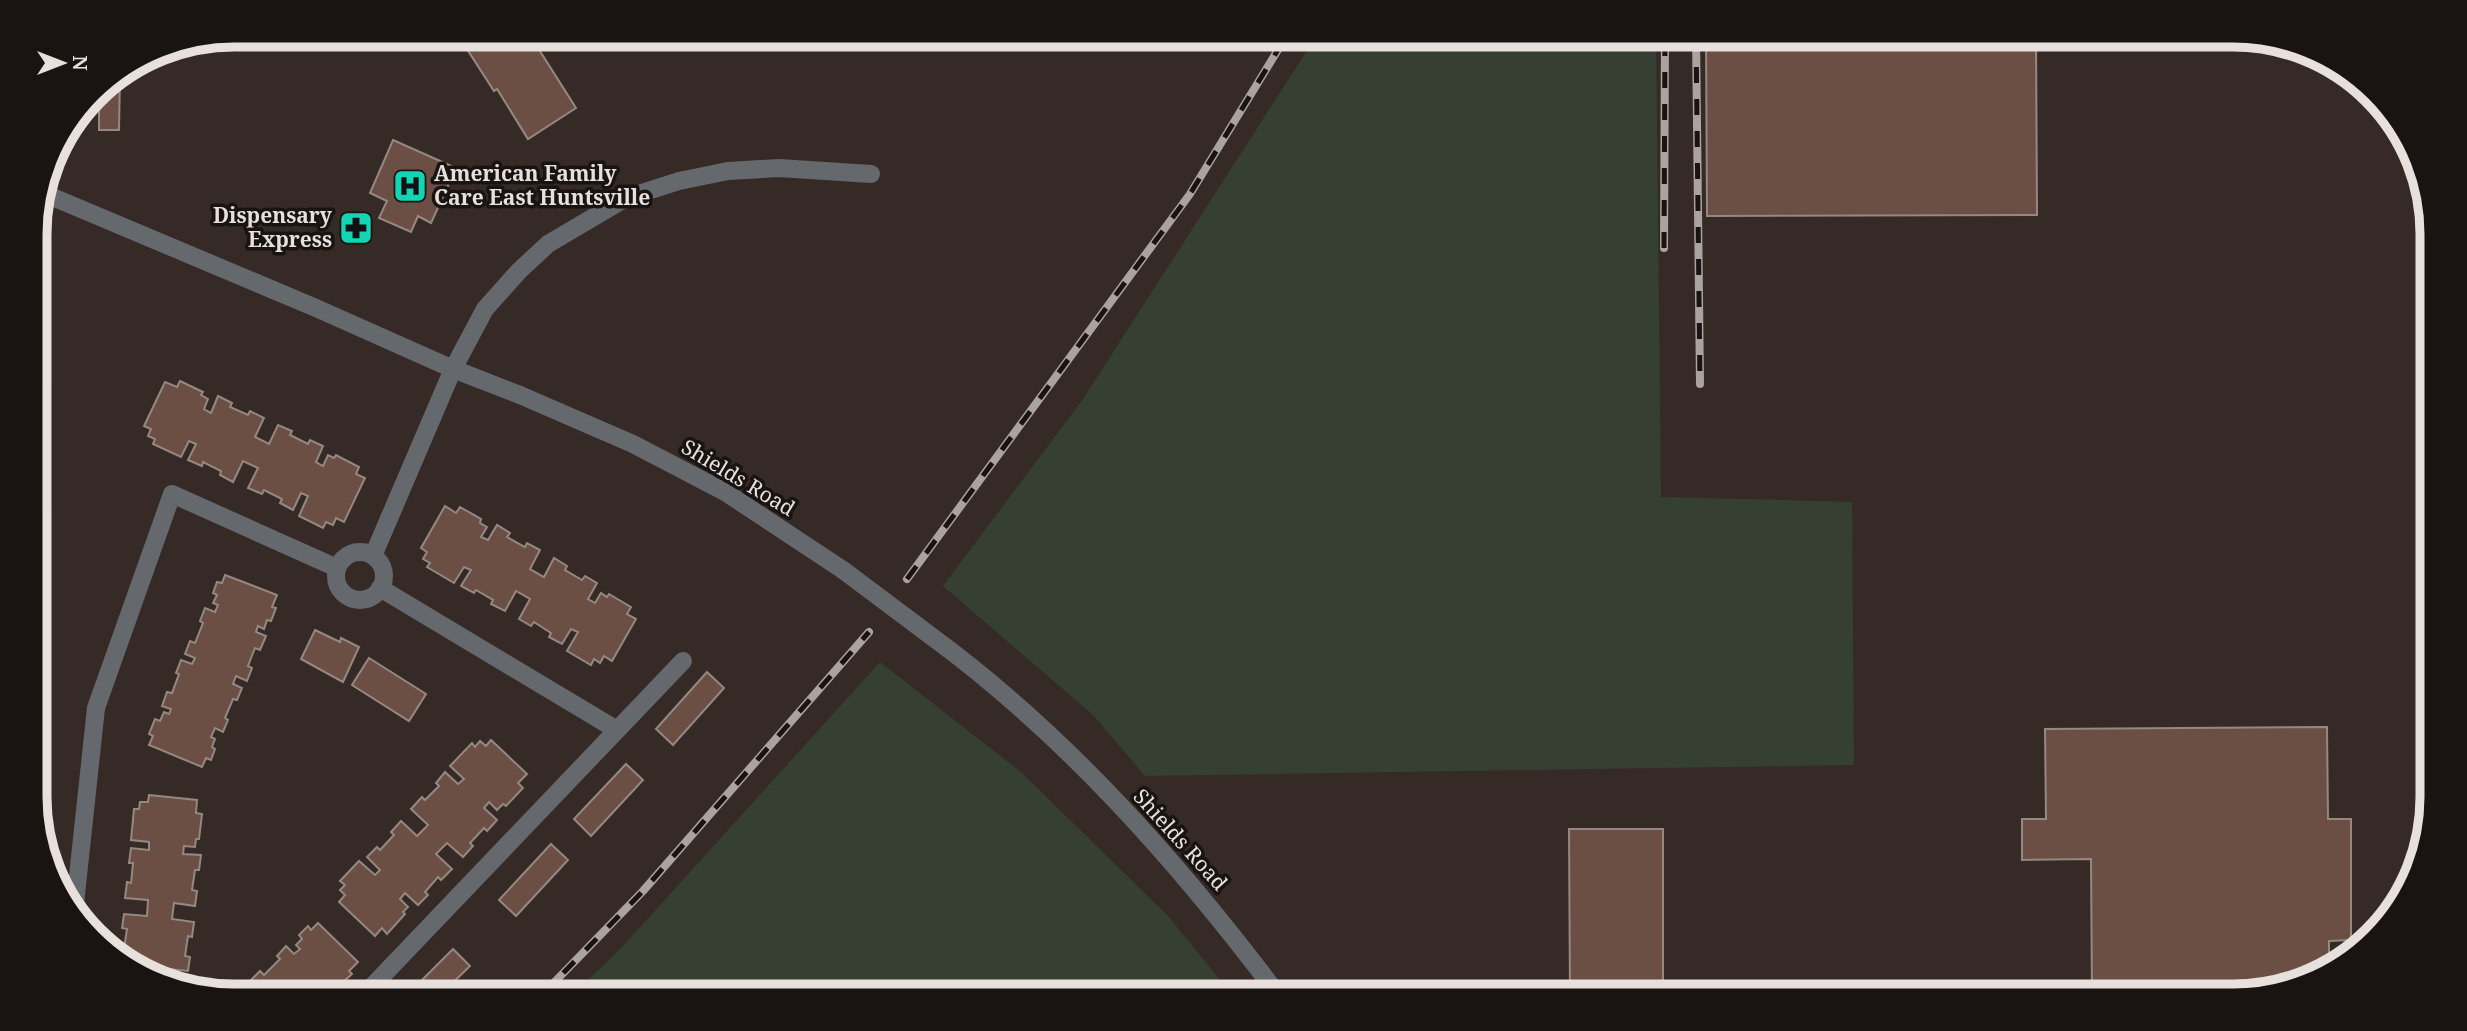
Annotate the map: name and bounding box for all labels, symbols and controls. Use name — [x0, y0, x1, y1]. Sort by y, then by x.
north arrow — [28, 28, 98, 98]
text: N — [67, 56, 93, 71]
place label: American Family Care East Huntsville — [434, 159, 650, 211]
hospital icon: American Family Care East Huntsville — [391, 167, 429, 205]
place label: Dispensary Express — [213, 201, 333, 253]
pharmacy icon: Dispensary Express — [337, 209, 375, 247]
street label: Shields Road — [677, 432, 801, 522]
street label: Shields Road — [1128, 783, 1234, 896]

